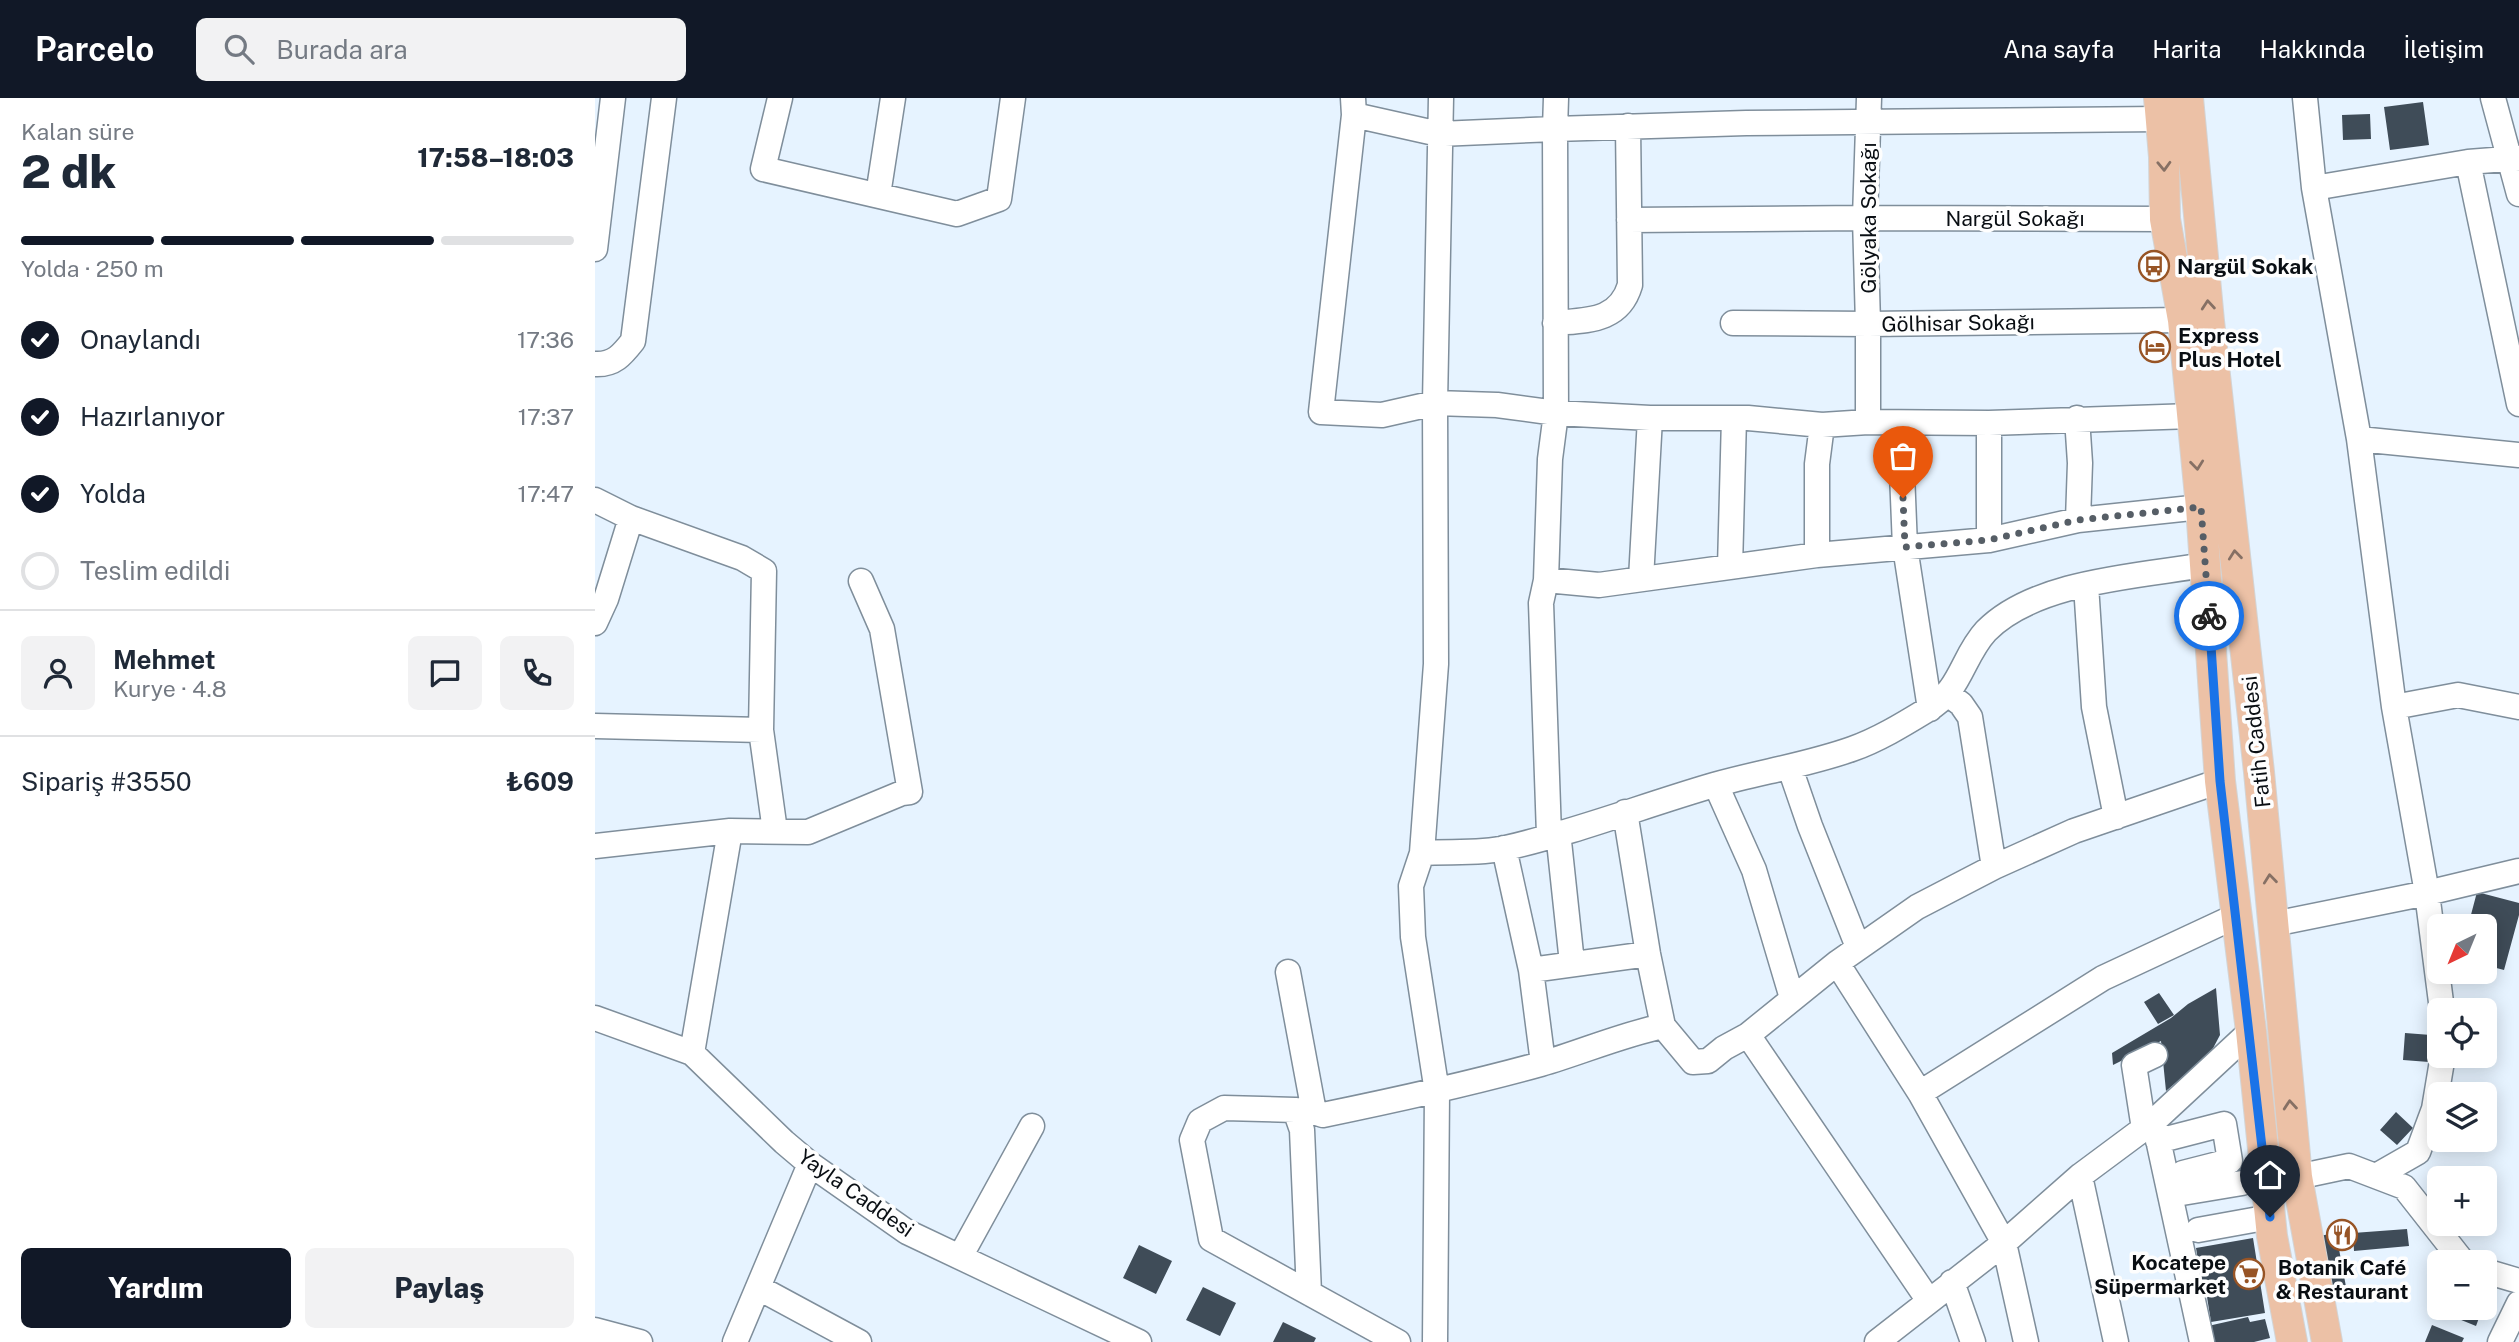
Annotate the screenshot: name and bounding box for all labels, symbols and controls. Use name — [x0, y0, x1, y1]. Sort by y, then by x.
search box — [196, 18, 686, 81]
text: Parcelo — [35, 30, 154, 68]
icon: search — [220, 30, 258, 68]
text: Burada ara — [276, 34, 408, 65]
text: Ana sayfa — [2003, 35, 2114, 63]
text: Harita — [2152, 35, 2222, 63]
text: Hakkında — [2260, 35, 2365, 63]
text: İletişim — [2403, 35, 2484, 63]
text: Kalan süre — [21, 118, 135, 145]
text: 17:58–18:03 — [417, 142, 574, 173]
street label: Gölyaka Sokağı — [1856, 142, 1881, 294]
text: 2 dk — [21, 144, 116, 198]
one-way arrow — [2156, 161, 2171, 172]
street label: Nargül Sokağı — [1945, 206, 2085, 231]
bus stop icon: Nargül Sokak — [2137, 249, 2171, 283]
place label: Nargül Sokak — [2177, 254, 2313, 279]
text: Yolda · 250 m — [21, 255, 164, 282]
one-way arrow — [2200, 299, 2215, 310]
street label: Gölhisar Sokağı — [1881, 309, 2035, 337]
icon: check — [21, 321, 59, 359]
place label: Express Plus Hotel — [2178, 323, 2282, 372]
text: Onaylandı — [80, 324, 201, 355]
text: 17:36 — [517, 326, 574, 353]
hotel icon: Express Plus Hotel — [2138, 330, 2172, 364]
icon: check — [21, 398, 59, 436]
text: Hazırlanıyor — [80, 401, 225, 432]
text: 17:37 — [518, 403, 574, 430]
pin — [1873, 426, 1933, 498]
icon: bag — [1884, 437, 1922, 475]
one-way arrow — [2189, 460, 2204, 471]
icon: check — [21, 475, 59, 513]
text: Yolda — [80, 478, 146, 509]
text: 17:47 — [518, 480, 574, 507]
one-way arrow — [2228, 549, 2243, 561]
text: Teslim edildi — [80, 555, 230, 586]
courier — [2174, 581, 2244, 651]
icon: bike — [2190, 597, 2228, 635]
button: person — [21, 636, 95, 710]
button: chat — [408, 636, 482, 710]
button: phone — [500, 636, 574, 710]
text: Mehmet — [113, 644, 216, 675]
text: Kurye · 4.8 — [113, 675, 227, 702]
street label: Fatih Caddesi — [2237, 675, 2275, 809]
text: Sipariş #3550 — [21, 766, 192, 797]
text: ₺609 — [506, 766, 574, 797]
one-way arrow — [2263, 873, 2278, 884]
north arrow — [2427, 914, 2497, 984]
map controls — [2427, 914, 2497, 1320]
button: locate — [2427, 998, 2497, 1068]
button: layers — [2427, 1082, 2497, 1152]
one-way arrow — [2283, 1099, 2298, 1111]
street label: Yayla Caddesi — [793, 1144, 919, 1242]
pin — [2240, 1145, 2300, 1217]
icon: home — [2251, 1156, 2289, 1194]
button: + — [2427, 1166, 2497, 1236]
restaurant icon: Botanik Café & Restaurant — [2325, 1218, 2359, 1252]
button: Yardım — [21, 1248, 291, 1328]
button: Paylaş — [305, 1248, 574, 1328]
place label: Kocatepe Süpermarket — [2094, 1250, 2226, 1299]
button: − — [2427, 1250, 2497, 1320]
place label: Botanik Café & Restaurant — [2276, 1255, 2408, 1304]
supermarket icon: Kocatepe Süpermarket — [2232, 1257, 2266, 1291]

